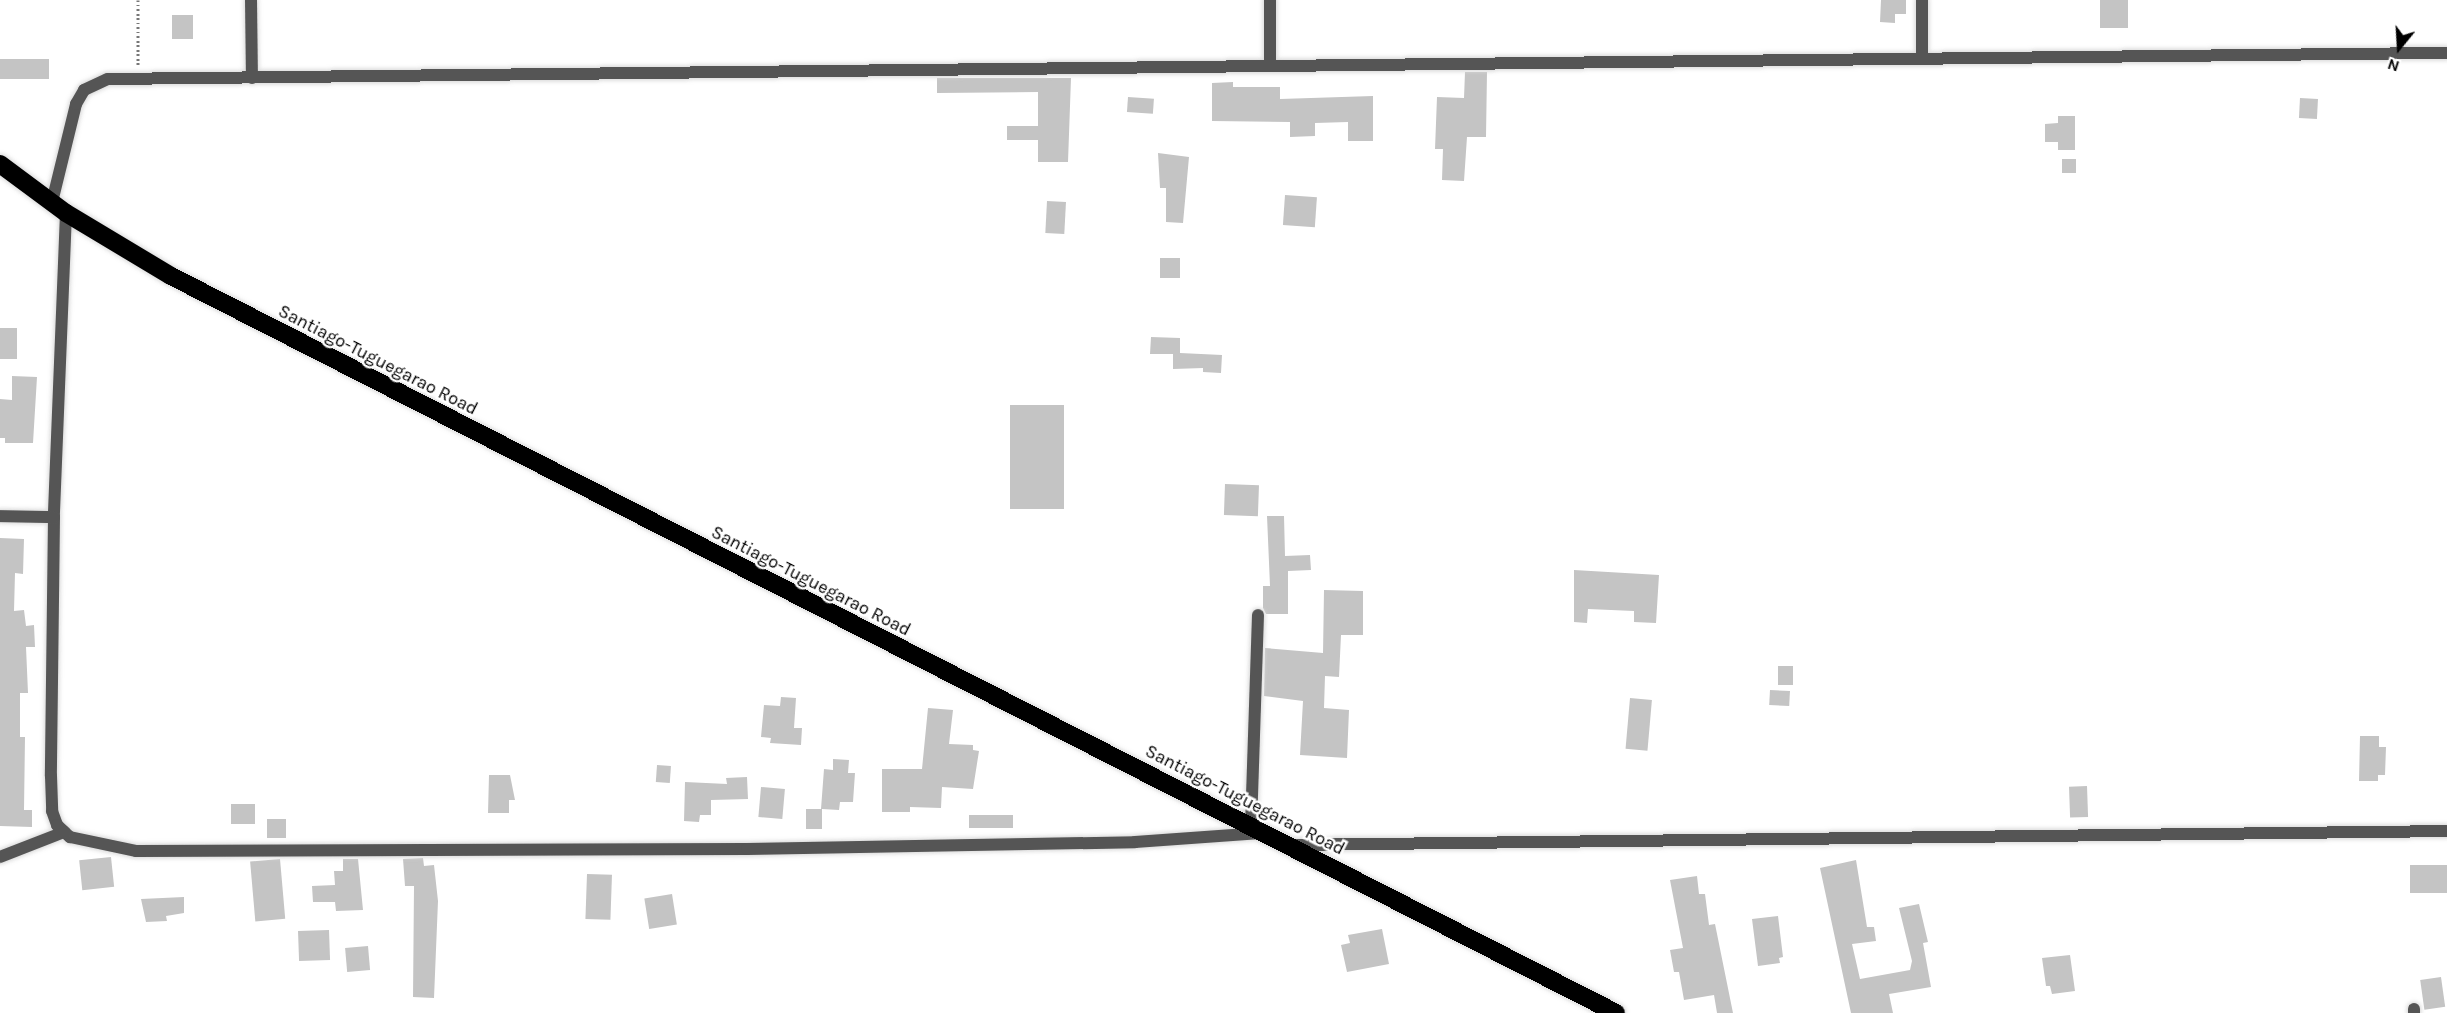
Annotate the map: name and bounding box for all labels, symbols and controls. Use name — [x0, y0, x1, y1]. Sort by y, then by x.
north arrow — [2369, 18, 2429, 78]
text: N — [2385, 55, 2402, 76]
street label: Santiago-Tuguegarao Road — [275, 300, 481, 420]
street label: Santiago-Tuguegarao Road — [708, 521, 914, 641]
street label: Santiago-Tuguegarao Road — [1142, 740, 1348, 860]

